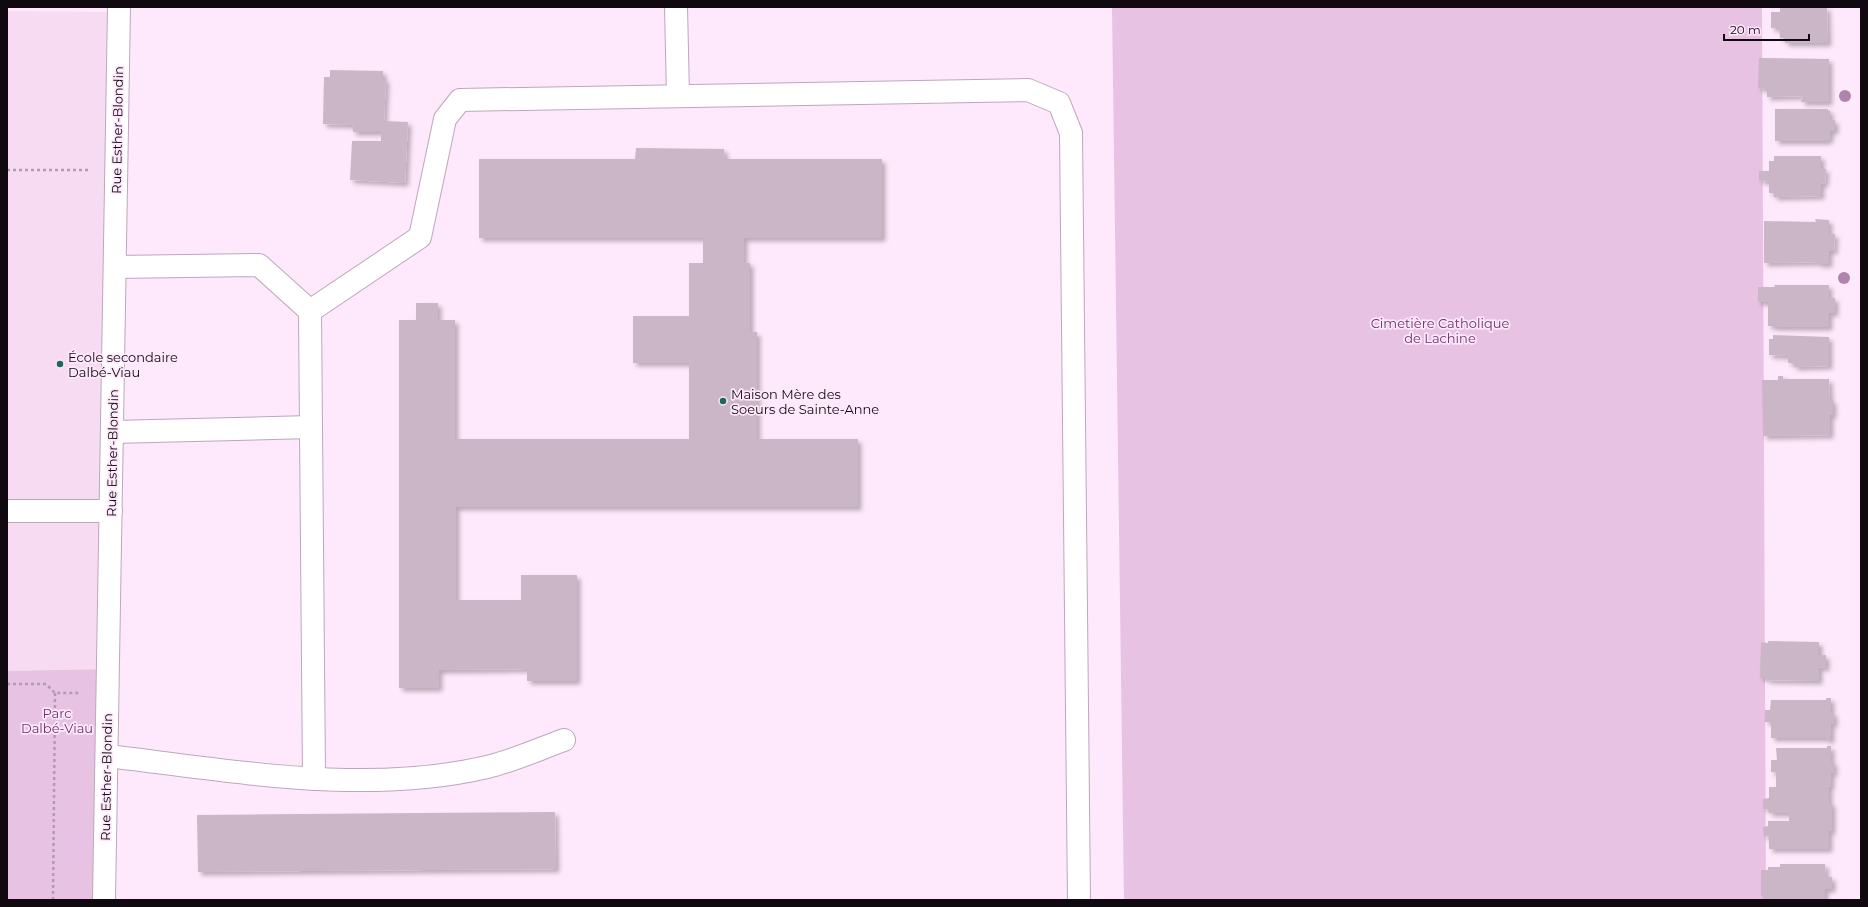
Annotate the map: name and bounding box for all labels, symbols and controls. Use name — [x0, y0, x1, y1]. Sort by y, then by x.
scale bar — [1724, 16, 1809, 42]
text: 20 m — [1730, 22, 1761, 37]
street label: Rue Esther-Blondin — [108, 66, 126, 194]
park label: Cimetière Catholique de Lachine — [1371, 315, 1509, 346]
place label: École secondaire Dalbé-Viau — [68, 349, 178, 380]
marker: École secondaire Dalbé-Viau — [55, 359, 65, 369]
place label: Maison Mère des Soeurs de Sainte-Anne — [731, 386, 879, 417]
street label: Rue Esther-Blondin — [103, 389, 121, 517]
marker: Maison Mère des Soeurs de Sainte-Anne — [718, 396, 728, 406]
park label: Parc Dalbé-Viau — [21, 705, 93, 736]
street label: Rue Esther-Blondin — [97, 713, 115, 841]

